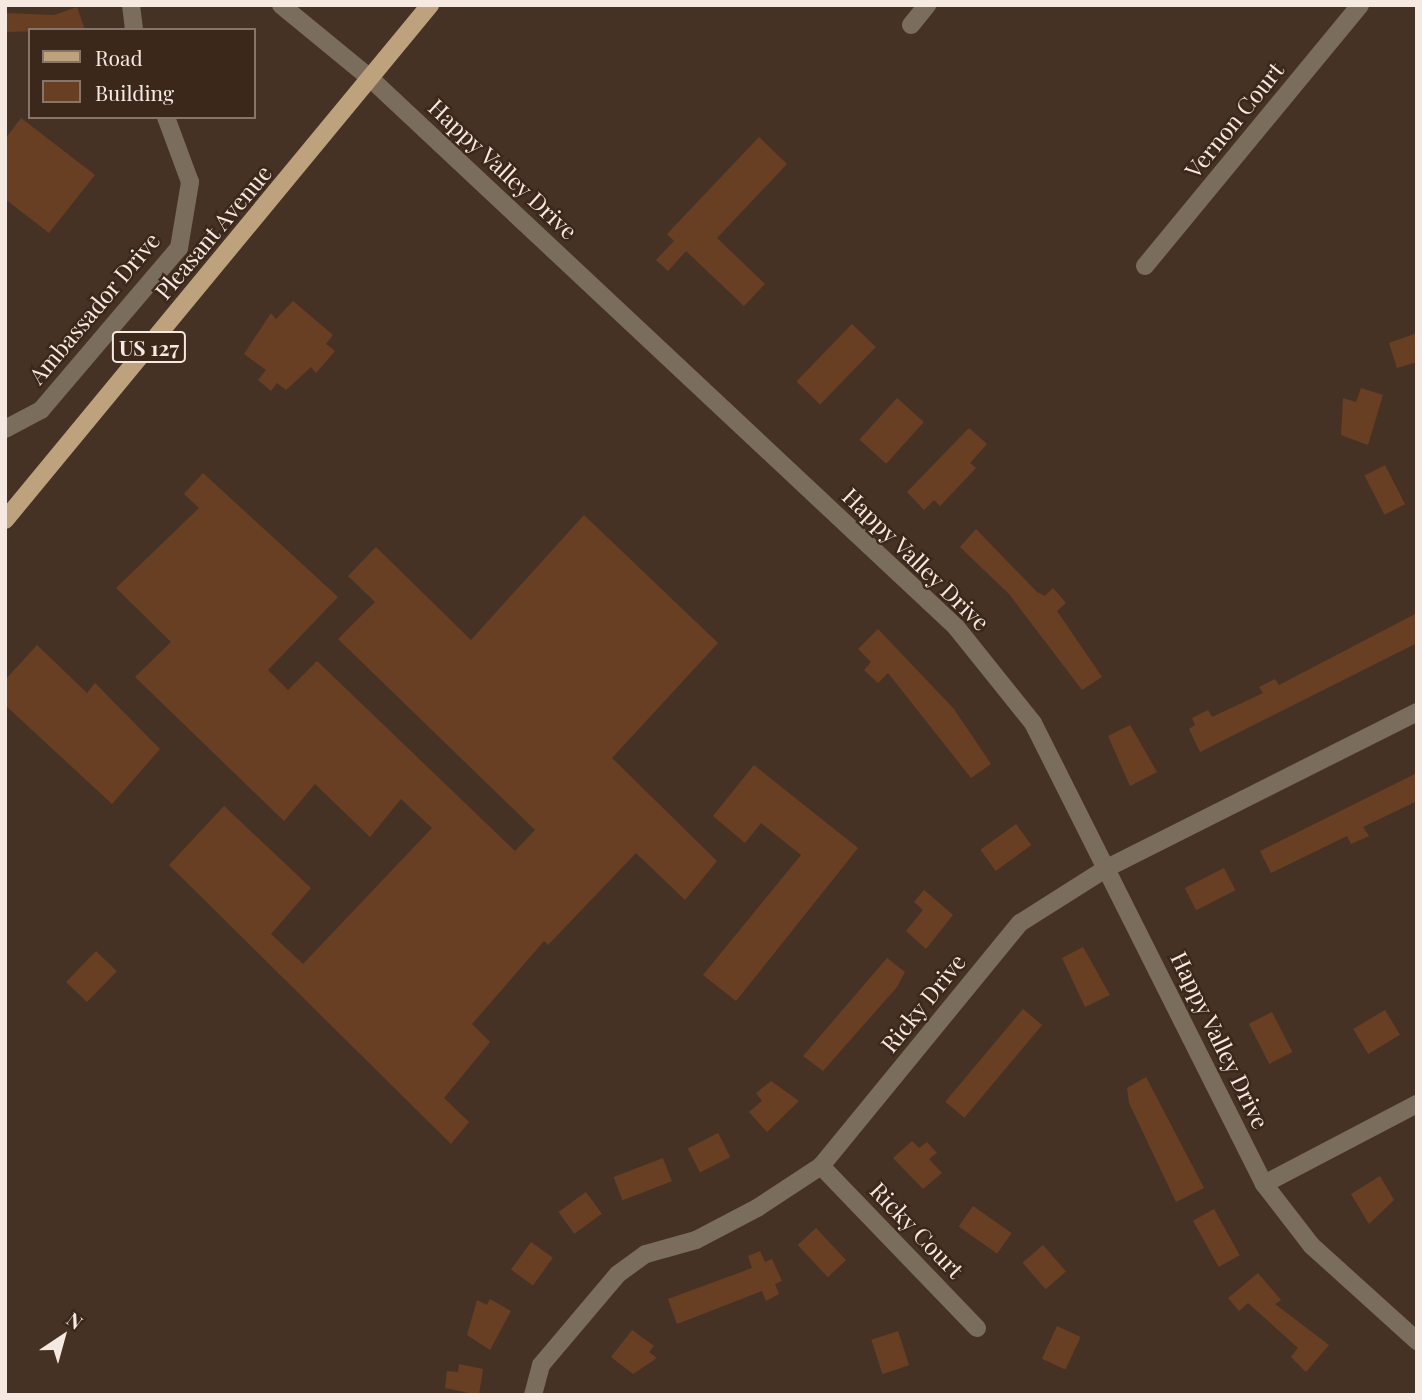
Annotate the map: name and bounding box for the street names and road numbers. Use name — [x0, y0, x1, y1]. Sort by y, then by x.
street label: Vernon Court — [1179, 57, 1289, 183]
street label: Happy Valley Drive — [422, 92, 584, 246]
street label: Pleasant Avenue — [148, 159, 278, 305]
street label: Ambassador Drive — [23, 227, 165, 389]
road number: US 127 — [110, 330, 188, 364]
street label: Happy Valley Drive — [836, 481, 996, 637]
street label: Happy Valley Drive — [1165, 946, 1275, 1134]
street label: Ricky Drive — [875, 948, 971, 1058]
street label: Ricky Court — [864, 1176, 970, 1284]

